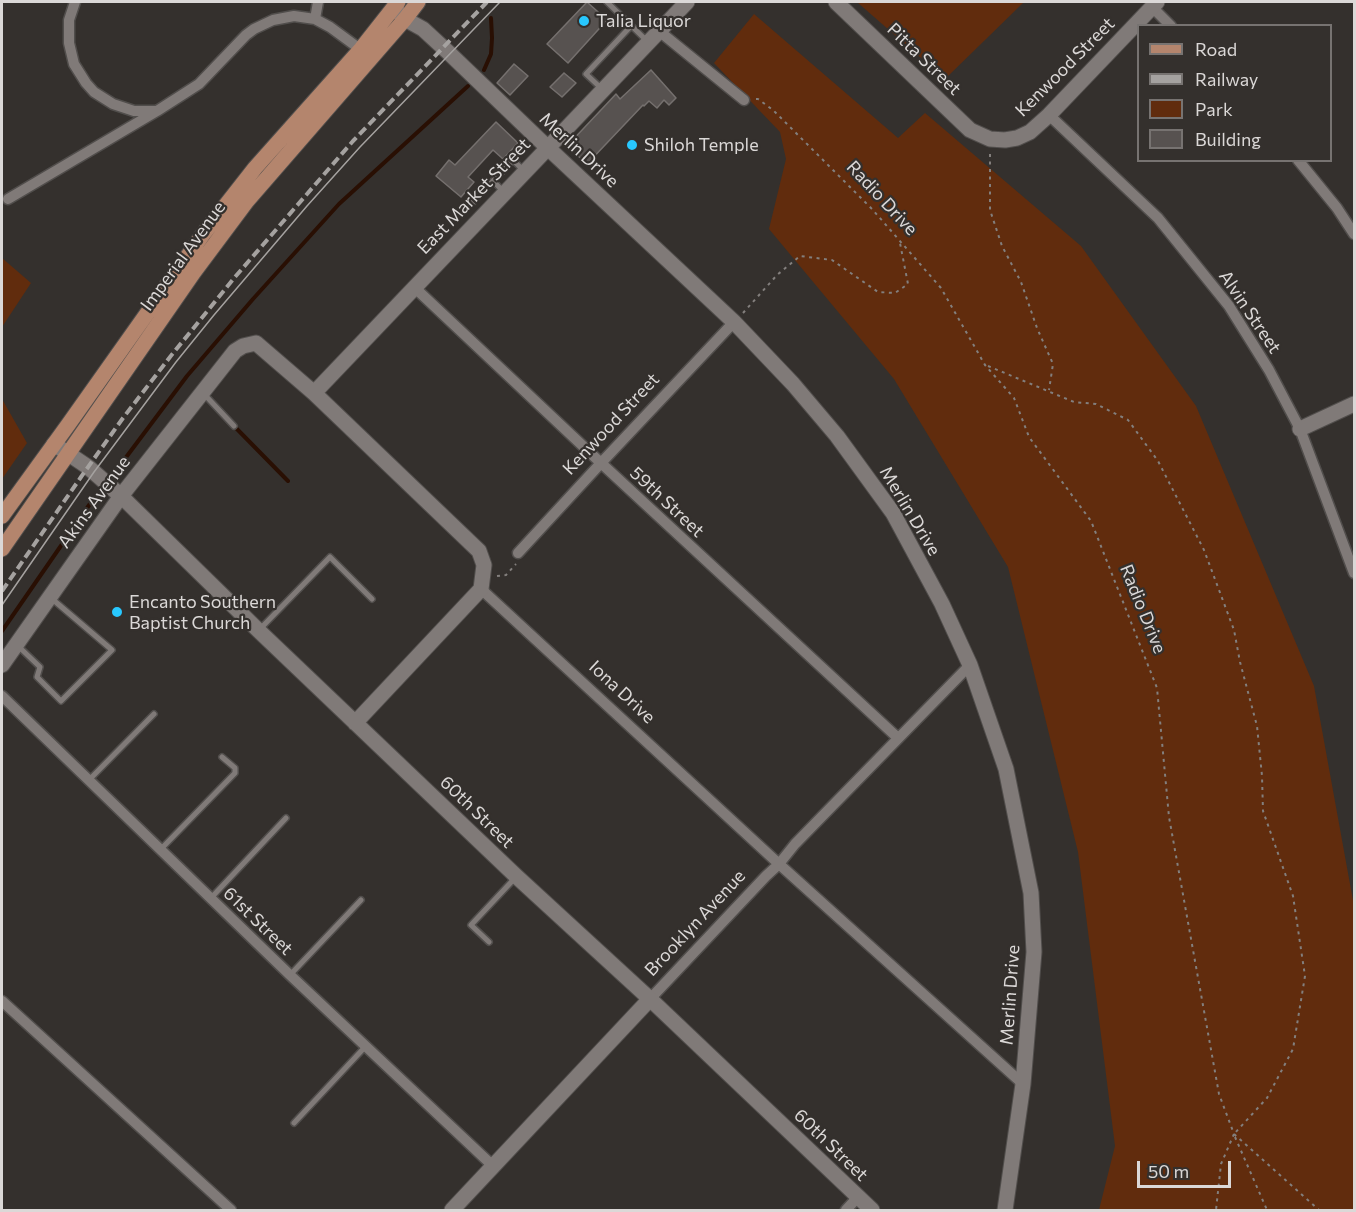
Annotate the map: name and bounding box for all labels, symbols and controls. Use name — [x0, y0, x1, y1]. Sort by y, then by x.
place label: Talia Liquor — [596, 10, 691, 32]
street label: Kenwood Street — [1011, 13, 1119, 121]
marker: Talia Liquor — [577, 14, 591, 28]
street label: Pitta Street — [883, 18, 965, 100]
legend — [1137, 24, 1332, 162]
text: Road — [1195, 38, 1237, 60]
text: Railway — [1195, 68, 1258, 90]
text: Park — [1195, 98, 1233, 120]
street label: Merlin Drive — [535, 108, 623, 192]
text: Building — [1195, 128, 1261, 150]
street label: East Market Street — [413, 133, 535, 259]
place label: Shiloh Temple — [644, 134, 759, 156]
marker: Shiloh Temple — [625, 138, 639, 152]
street label: Radio Drive — [842, 156, 922, 240]
street label: Imperial Avenue — [136, 197, 230, 315]
street label: Alvin Street — [1214, 266, 1286, 358]
street label: Kenwood Street — [558, 369, 664, 479]
street label: Akins Avenue — [53, 452, 135, 552]
street label: 59th Street — [626, 462, 708, 542]
street label: Merlin Drive — [875, 462, 945, 560]
street label: Radio Drive — [1115, 561, 1171, 657]
place label: Encanto Southern Baptist Church — [129, 591, 276, 634]
marker: Encanto Southern Baptist Church — [110, 605, 124, 619]
street label: Iona Drive — [584, 656, 660, 728]
street label: 60th Street — [435, 771, 519, 853]
street label: Brooklyn Avenue — [640, 865, 750, 981]
street label: 61st Street — [219, 883, 297, 959]
street label: Merlin Drive — [996, 944, 1024, 1046]
street label: 60th Street — [789, 1104, 873, 1186]
scale bar — [1140, 1149, 1234, 1187]
text: 50 m — [1148, 1160, 1189, 1182]

